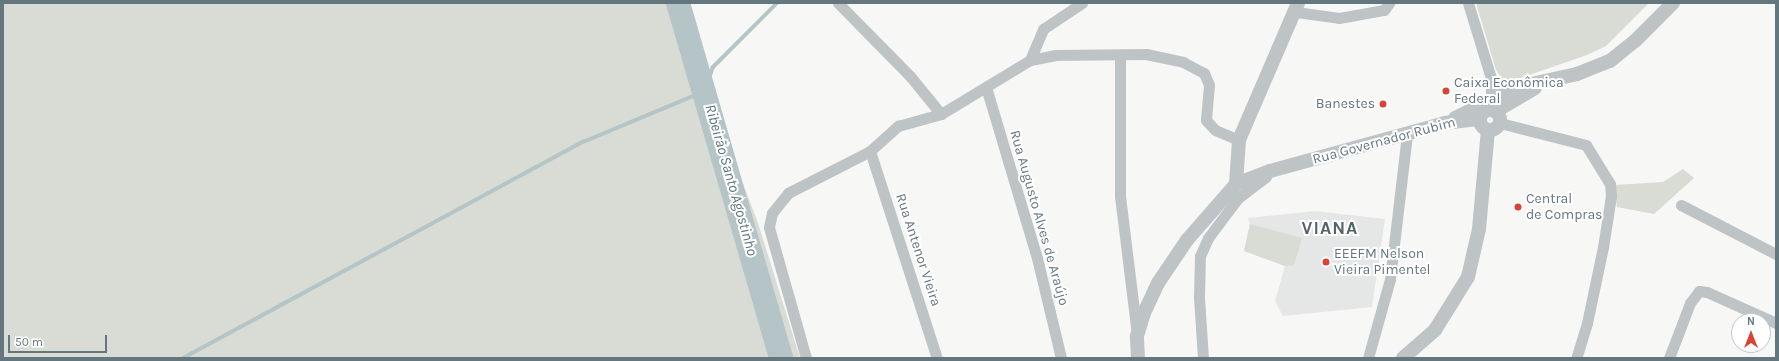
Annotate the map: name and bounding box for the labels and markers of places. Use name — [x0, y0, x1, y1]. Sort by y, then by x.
place label: Caixa Econômica Federal — [1454, 75, 1564, 108]
marker: Caixa Econômica Federal — [1441, 86, 1451, 96]
place label: Banestes — [1316, 96, 1375, 112]
marker: Banestes — [1378, 99, 1388, 109]
place label: Central de Compras — [1526, 191, 1602, 224]
marker: Central de Compras — [1513, 202, 1523, 212]
place label: EEEFM Nelson Vieira Pimentel — [1334, 246, 1431, 278]
marker: EEEFM Nelson Vieira Pimentel — [1321, 257, 1331, 267]

